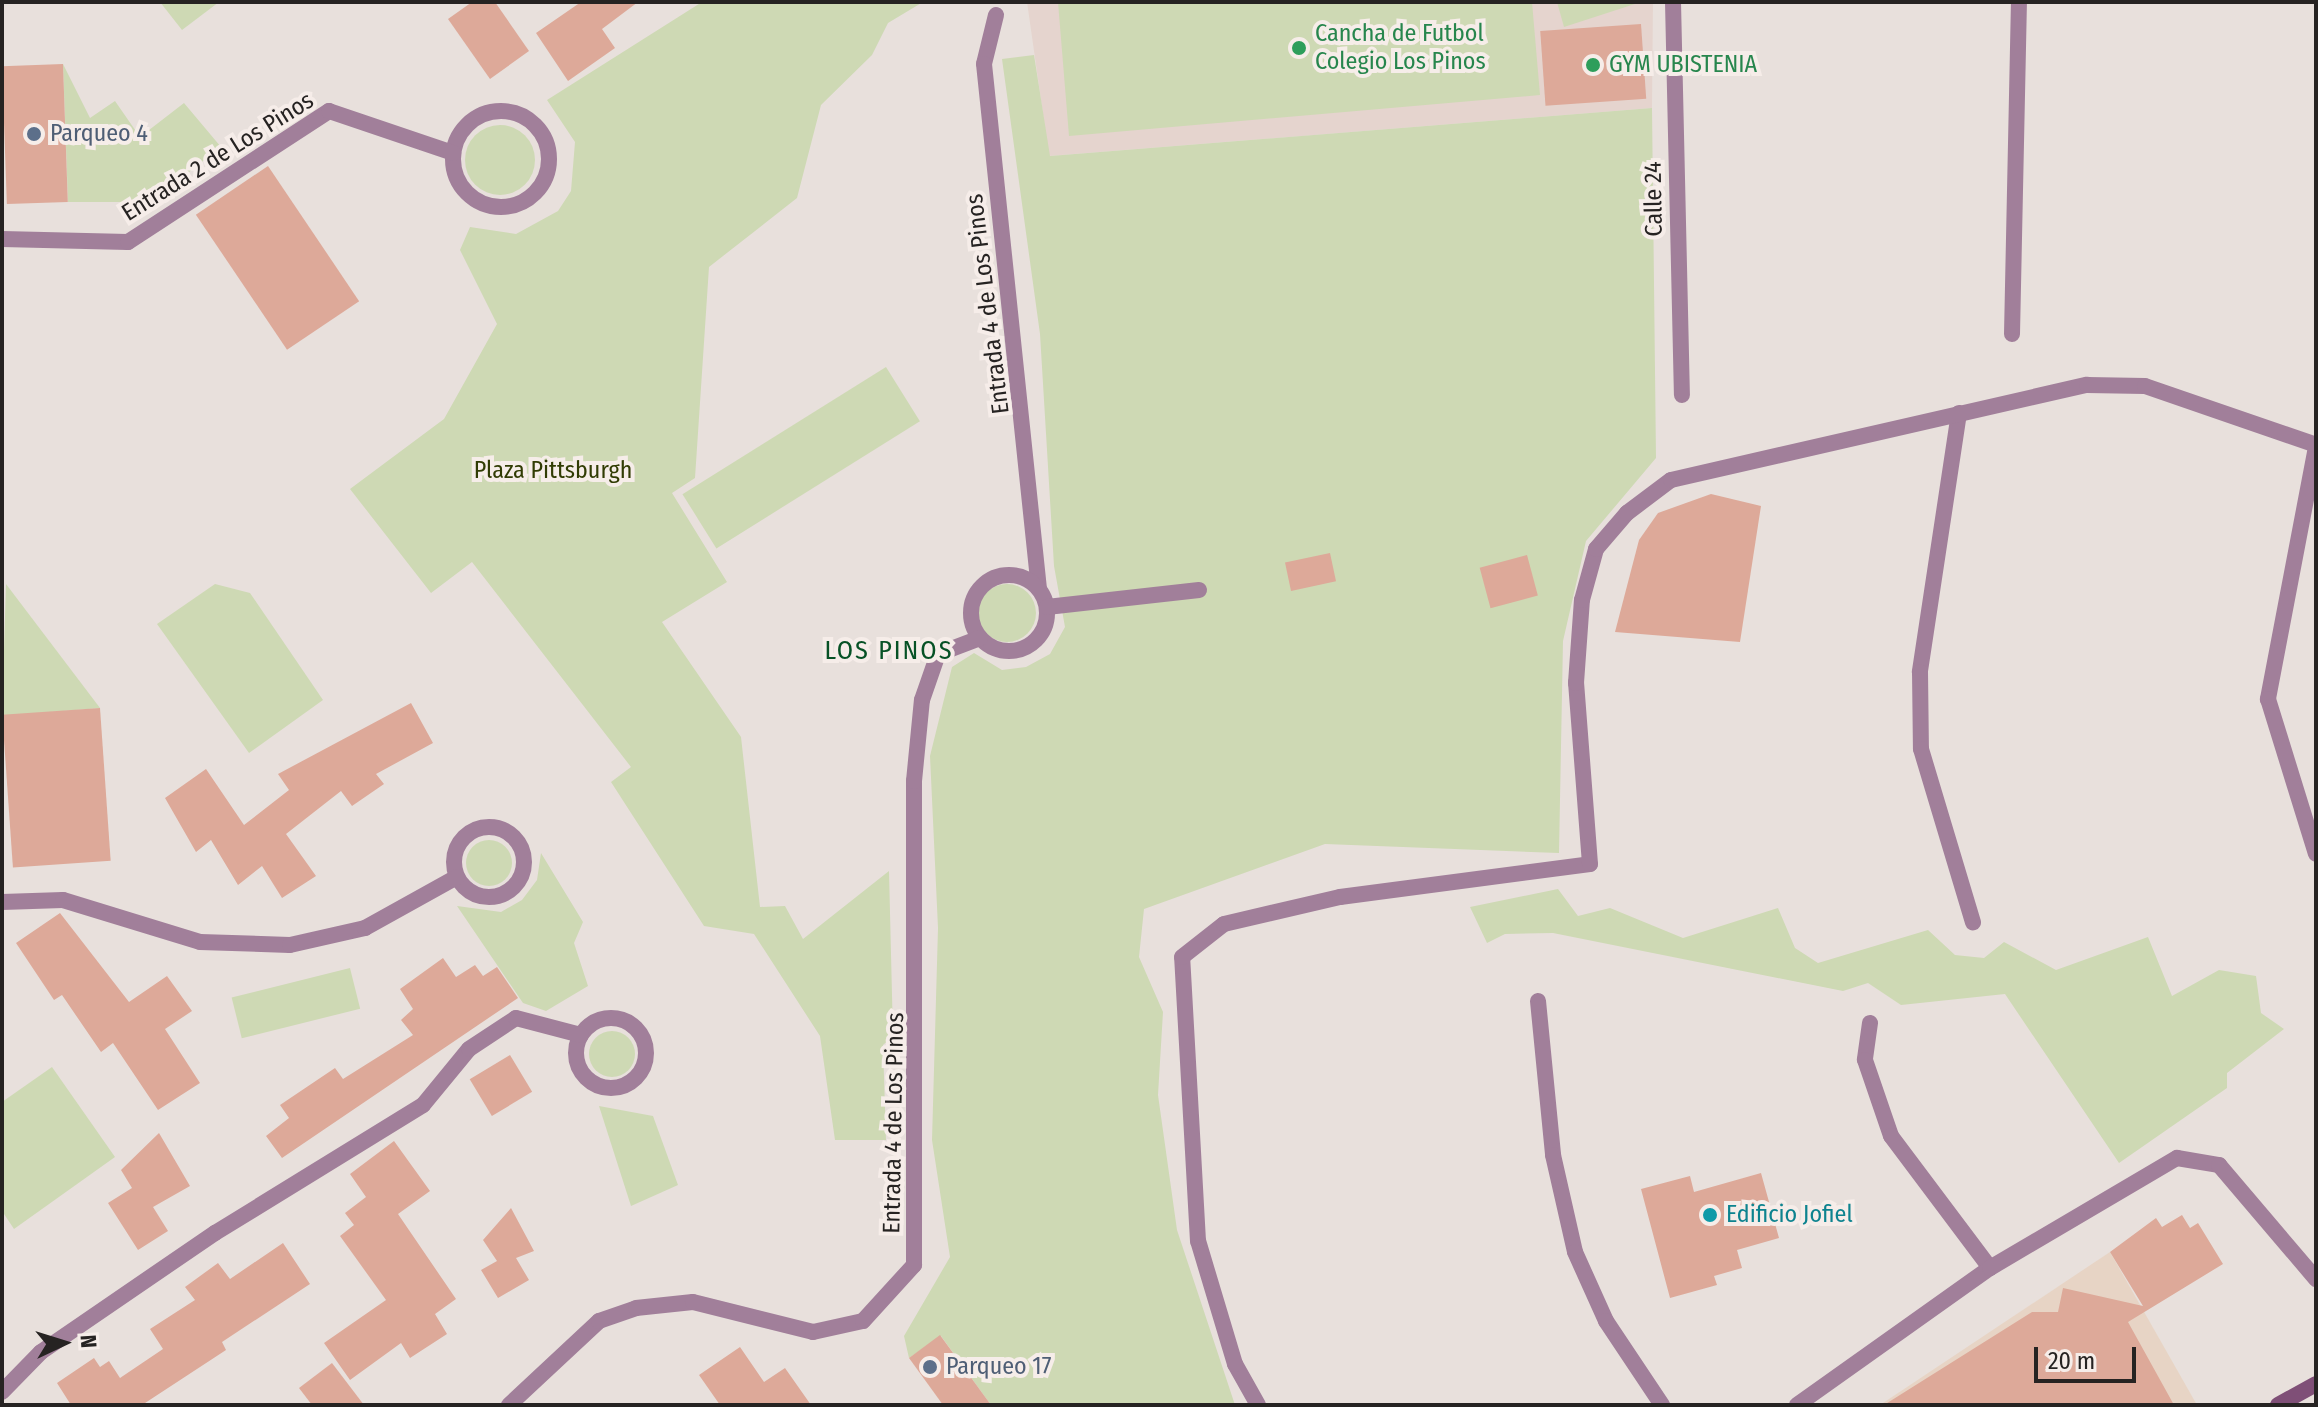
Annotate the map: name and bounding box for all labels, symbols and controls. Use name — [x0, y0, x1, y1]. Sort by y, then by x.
place label: Cancha de Futbol Colegio Los Pinos — [1315, 20, 1486, 76]
marker: Cancha de Futbol Colegio Los Pinos — [1290, 39, 1308, 57]
place label: GYM UBISTENIA — [1609, 51, 1757, 79]
marker: GYM UBISTENIA — [1584, 56, 1602, 74]
street label: Entrada 2 de Los Pinos — [117, 86, 319, 228]
place label: Parqueo 4 — [50, 120, 148, 148]
marker: Parqueo 4 — [25, 125, 43, 143]
street label: Calle 24 — [1639, 161, 1669, 237]
street label: Entrada 4 de Los Pinos — [960, 192, 1016, 416]
park label: Plaza Pittsburgh — [474, 457, 632, 485]
district label: LOS PINOS — [824, 635, 954, 667]
street label: Entrada 4 de Los Pinos — [878, 1012, 910, 1234]
place label: Edificio Jofiel — [1726, 1201, 1853, 1229]
marker: Edificio Jofiel — [1701, 1206, 1719, 1224]
north arrow — [24, 1303, 104, 1383]
scale bar — [2038, 1331, 2140, 1381]
text: N — [75, 1334, 102, 1349]
text: 20 m — [2048, 1347, 2095, 1375]
place label: Parqueo 17 — [946, 1353, 1051, 1381]
marker: Parqueo 17 — [921, 1358, 939, 1376]

